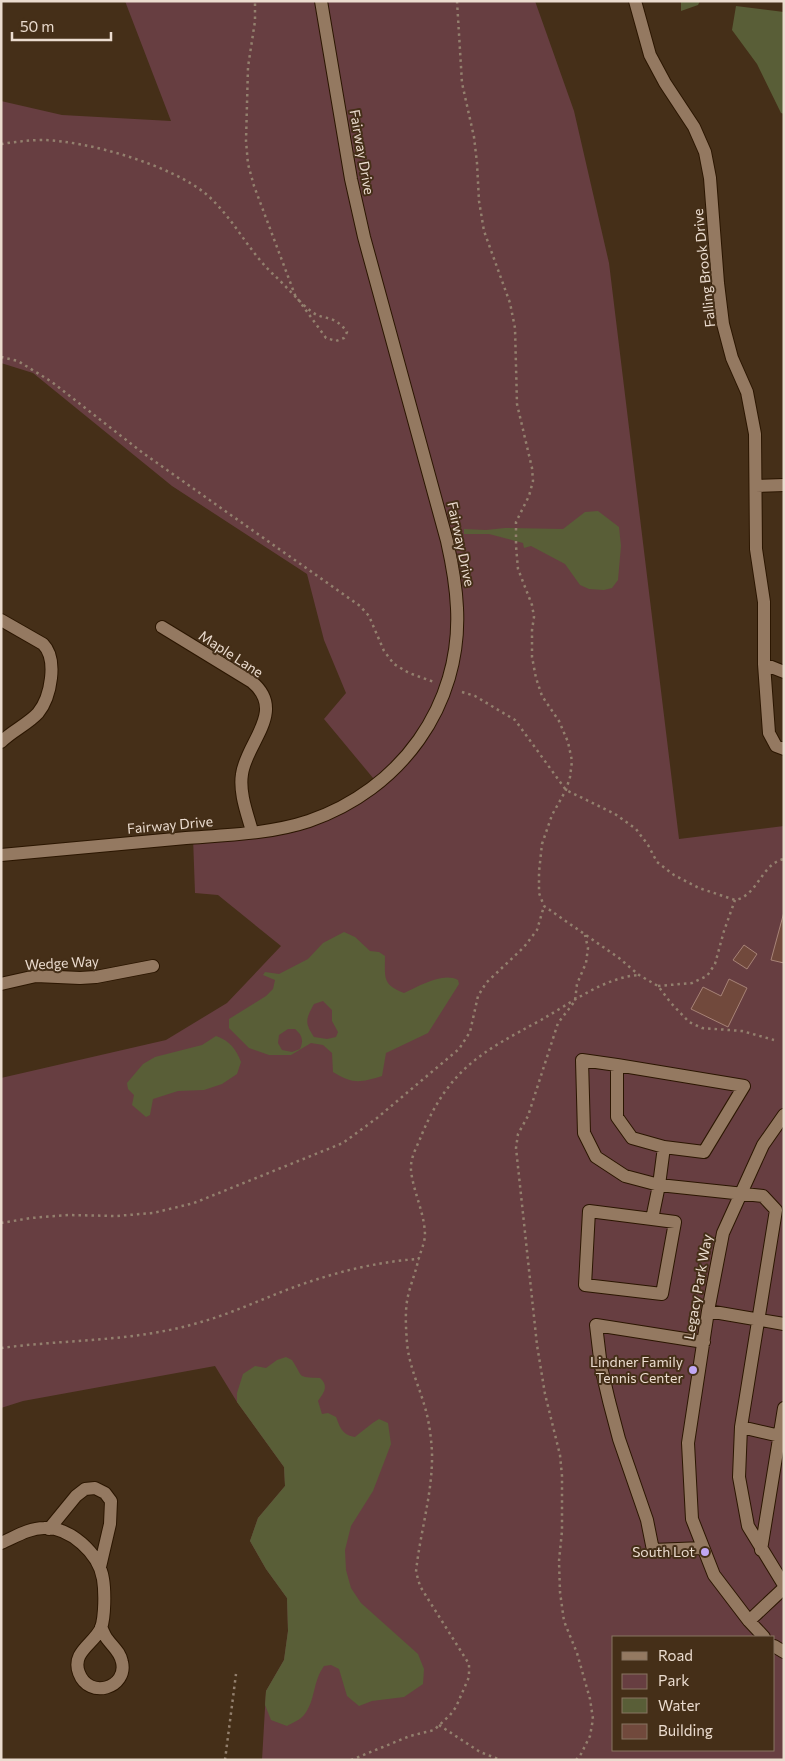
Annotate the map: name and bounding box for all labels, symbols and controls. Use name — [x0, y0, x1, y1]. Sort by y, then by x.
scale bar — [12, 10, 111, 42]
text: 50 m — [20, 17, 54, 35]
street label: Fairway Drive — [347, 108, 378, 196]
street label: Falling Brook Drive — [689, 208, 718, 328]
street label: Fairway Drive — [444, 500, 479, 588]
street label: Maple Lane — [196, 627, 267, 681]
street label: Fairway Drive — [126, 812, 214, 837]
street label: Wedge Way — [24, 952, 99, 973]
street label: Legacy Park Way — [680, 1233, 715, 1341]
place label: Lindner Family Tennis Center — [590, 1353, 683, 1386]
marker: Lindner Family Tennis Center — [687, 1364, 699, 1376]
place label: South Lot — [632, 1543, 695, 1560]
marker: South Lot — [699, 1546, 711, 1558]
legend — [612, 1636, 775, 1751]
text: Road — [658, 1646, 693, 1664]
text: Park — [658, 1671, 689, 1689]
text: Water — [658, 1696, 700, 1714]
text: Building — [658, 1721, 713, 1739]

